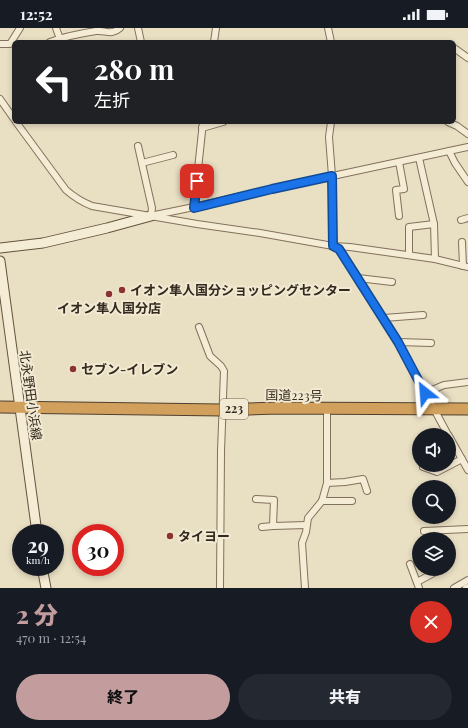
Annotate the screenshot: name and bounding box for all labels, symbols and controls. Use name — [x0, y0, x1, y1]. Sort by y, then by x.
text: 12:52 — [20, 4, 53, 24]
text: 280 m — [94, 50, 174, 87]
icon: left — [28, 56, 80, 108]
text: 左折 — [94, 88, 130, 112]
pin — [180, 164, 214, 198]
icon: arrive — [186, 170, 208, 192]
place label: イオン隼人国分ショッピングセンター — [130, 281, 351, 298]
marker: イオン隼人国分ショッピングセンター — [117, 285, 127, 295]
marker: イオン隼人国分店 — [104, 289, 114, 299]
place label: イオン隼人国分店 — [57, 299, 161, 316]
street label: 北永野田小浜線 — [17, 349, 46, 441]
place label: セブン-イレブン — [81, 360, 178, 377]
marker: セブン-イレブン — [68, 364, 78, 374]
position arrow — [404, 372, 446, 414]
street label: 国道223号 — [265, 386, 323, 403]
road number: 223 — [220, 399, 248, 419]
map controls — [412, 428, 456, 576]
button: sound — [412, 428, 456, 472]
button: search — [412, 480, 456, 524]
speed limit sign: 30 — [72, 524, 124, 576]
place label: タイヨー — [178, 527, 230, 544]
text: 29 — [27, 531, 49, 558]
marker: タイヨー — [165, 531, 175, 541]
button: layers — [412, 532, 456, 576]
text: km/h — [26, 553, 50, 567]
text: 2 分 — [16, 598, 58, 630]
button: close — [410, 601, 452, 643]
text: 470 m · 12:54 — [16, 629, 86, 646]
button: 終了 — [16, 674, 230, 720]
button: 共有 — [238, 674, 452, 720]

